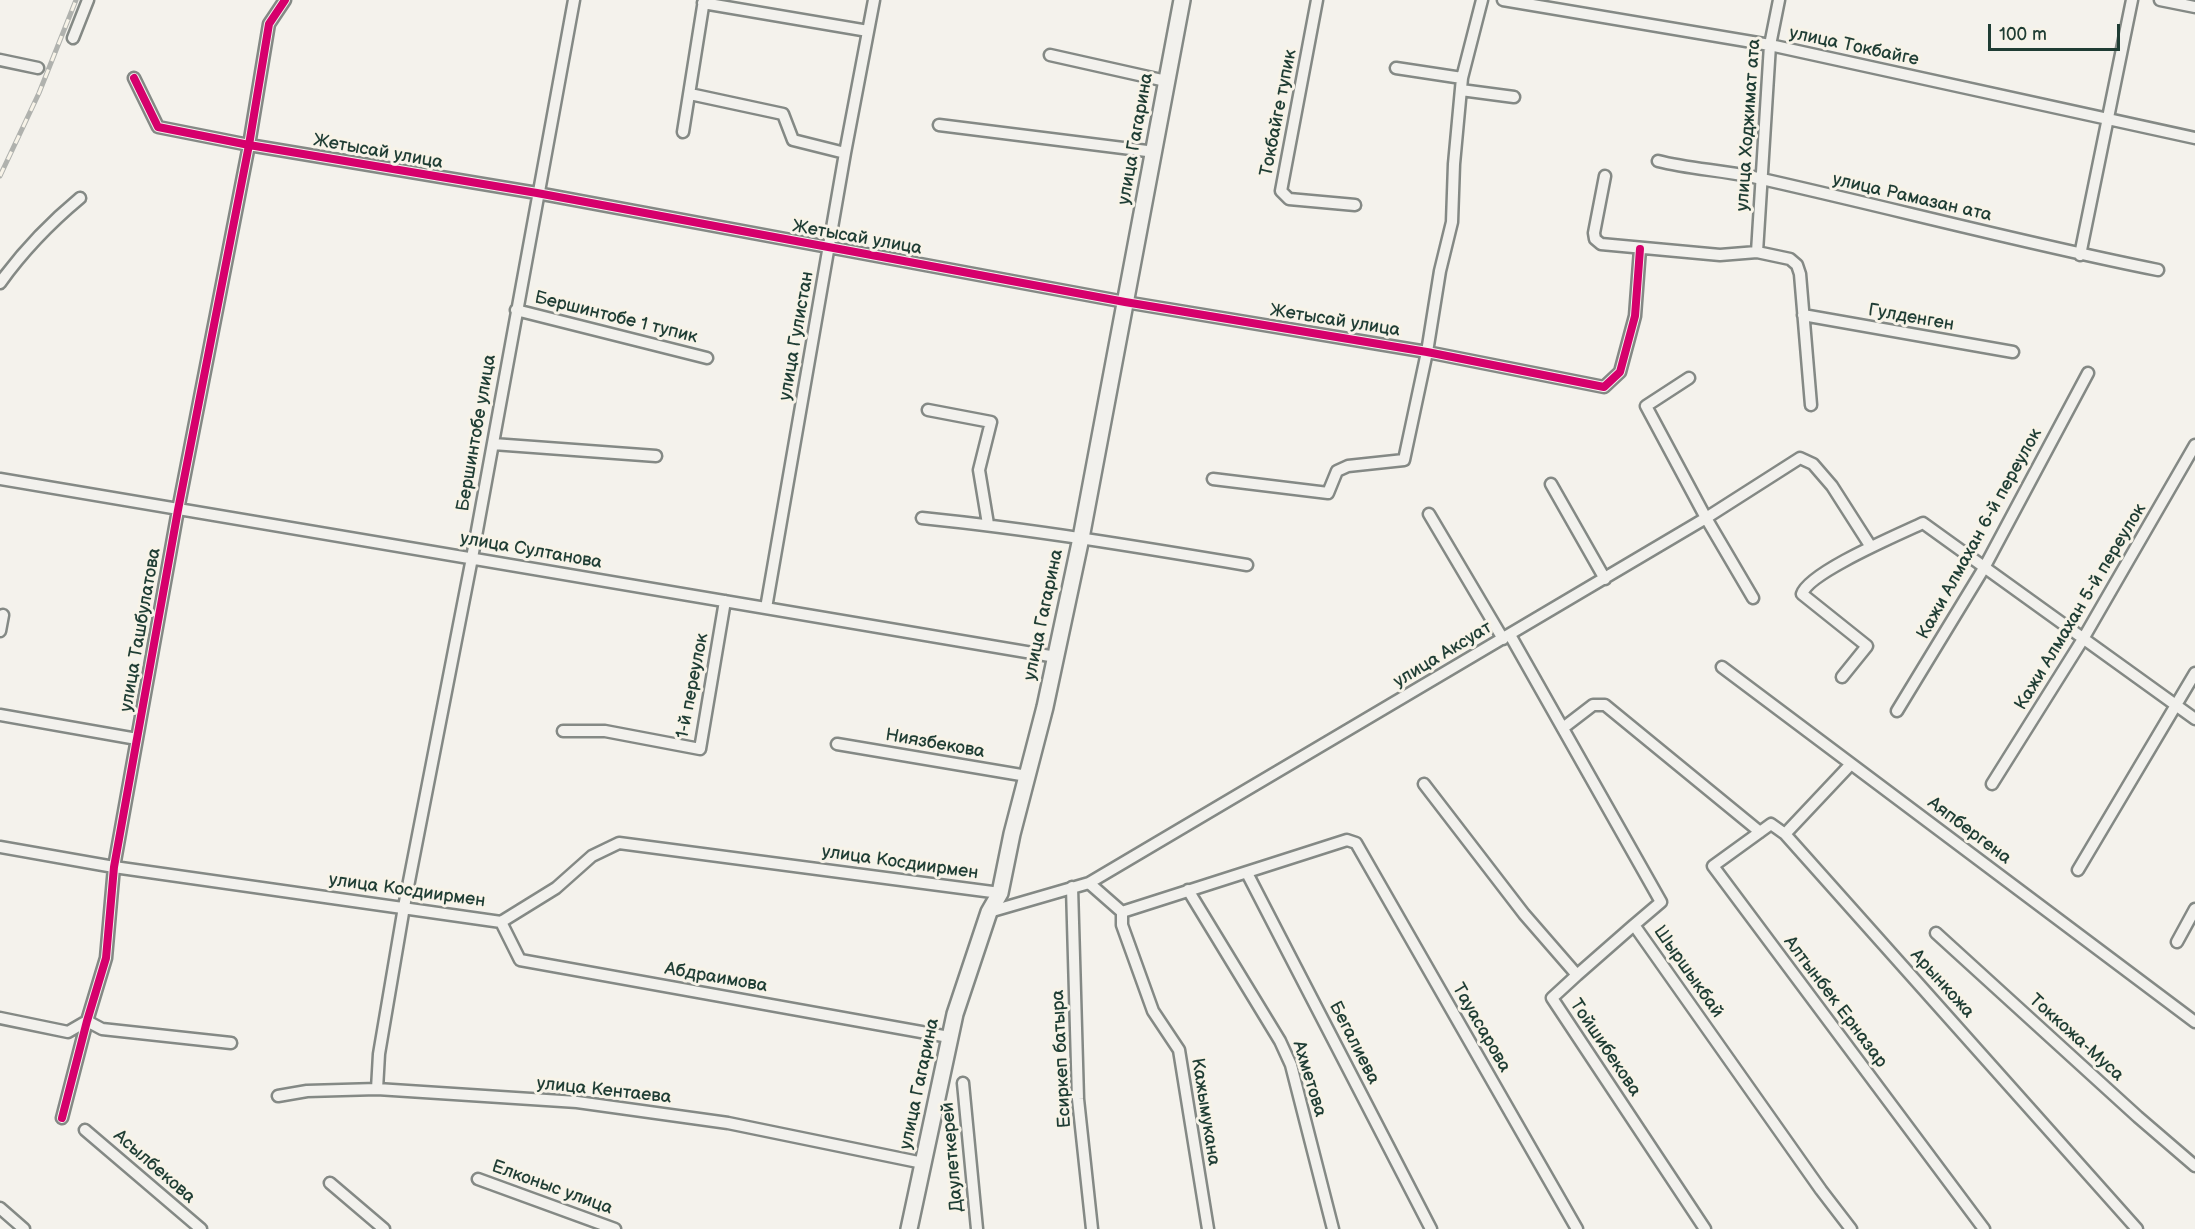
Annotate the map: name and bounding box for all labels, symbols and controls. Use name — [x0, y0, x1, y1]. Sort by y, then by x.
scale bar — [1991, 12, 2123, 50]
street label: улица Токбайге — [1787, 23, 1921, 71]
text: 100 m — [1999, 24, 2047, 45]
street label: улица Ходжимат ата — [1732, 38, 1766, 212]
street label: Токбайге тупик — [1256, 48, 1302, 178]
street label: улица Гагарина — [1114, 71, 1158, 207]
street label: Жетысай улица — [311, 130, 445, 174]
street label: улица Рамазан ата — [1830, 169, 1994, 227]
street label: Жетысай улица — [790, 216, 924, 260]
street label: улица Гулистан — [775, 270, 819, 402]
street label: Бершинтобе 1 тупик — [532, 287, 700, 349]
street label: Жетысай улица — [1268, 300, 1402, 342]
street label: Гулденген — [1866, 300, 1956, 336]
street label: Бершинтобе улица — [453, 353, 501, 513]
street label: Кажи Алмахан 6-й переулок — [1913, 425, 2047, 643]
street label: Кажи Алмахан 5-й переулок — [2011, 500, 2151, 714]
street label: улица Султанова — [458, 528, 604, 574]
street label: улица Ташбулатова — [116, 546, 166, 714]
street label: улица Гагарина — [1020, 547, 1068, 683]
street label: улица Аксуат — [1390, 617, 1496, 693]
street label: 1-й переулок — [672, 632, 714, 740]
street label: Ниязбекова — [884, 725, 986, 763]
street label: Аяпбергена — [1923, 793, 2015, 869]
street label: улица Косдиирмен — [820, 841, 980, 885]
street label: улица Косдиирмен — [327, 869, 487, 913]
street label: Шыршыкбай — [1648, 922, 1728, 1022]
street label: Алтынбек Ерназар — [1778, 932, 1892, 1072]
street label: Арынкожа — [1905, 945, 1979, 1023]
street label: Абдраимова — [663, 958, 769, 998]
street label: Тауасарова — [1447, 980, 1515, 1076]
street label: Есиркеп батыра — [1048, 989, 1076, 1129]
street label: Токкожа-Муса — [2024, 990, 2128, 1086]
street label: Тойшибекова — [1565, 995, 1645, 1101]
street label: Бегалиева — [1324, 998, 1384, 1088]
street label: улица Гагарина — [896, 1016, 944, 1152]
street label: Ахметова — [1287, 1038, 1331, 1120]
street label: Кажымукана — [1186, 1057, 1224, 1167]
street label: улица Кентаева — [536, 1073, 672, 1109]
street label: Даулеткерей — [937, 1101, 969, 1213]
street label: Асылбекова — [109, 1126, 199, 1208]
street label: Елконыс улица — [489, 1156, 615, 1220]

